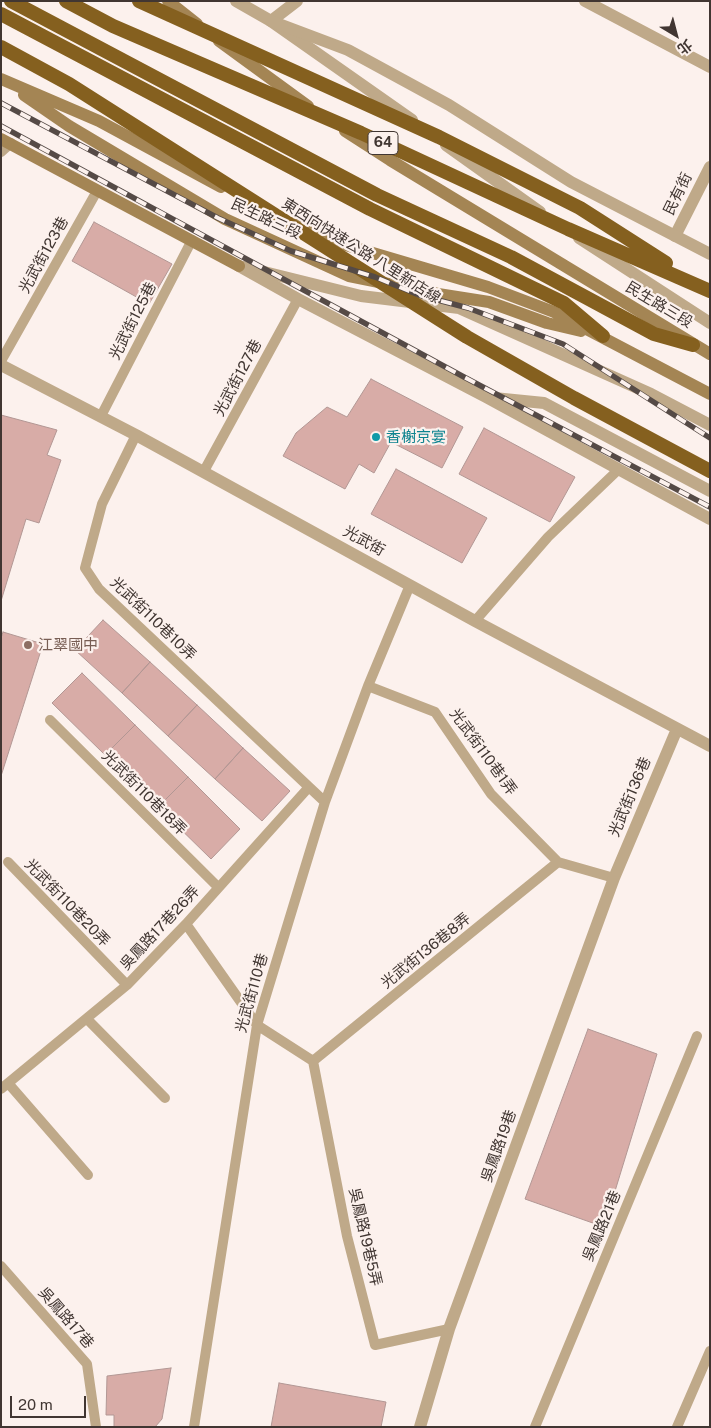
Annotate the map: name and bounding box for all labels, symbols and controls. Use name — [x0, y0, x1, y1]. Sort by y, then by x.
north arrow — [651, 10, 701, 60]
text: 北 — [675, 36, 695, 58]
road number: 64 — [368, 132, 398, 154]
street label: 民有街 — [660, 170, 696, 218]
street label: 民生路三段 — [228, 195, 304, 243]
street label: 東西向快速公路 八里新店線 — [278, 195, 444, 307]
street label: 光武街123巷 — [16, 214, 72, 296]
street label: 民生路三段 — [622, 278, 696, 332]
street label: 光武街125巷 — [106, 279, 160, 363]
street label: 光武街127巷 — [210, 337, 266, 419]
place label: 香榭京宴 — [386, 428, 446, 446]
marker: 香榭京宴 — [370, 431, 382, 443]
street label: 光武街 — [340, 522, 388, 560]
street label: 光武街110巷10弄 — [107, 574, 199, 664]
place label: 江翠國中 — [38, 636, 98, 654]
marker: 江翠國中 — [22, 639, 34, 651]
street label: 光武街110巷1弄 — [446, 705, 520, 799]
street label: 光武街110巷18弄 — [98, 747, 190, 839]
street label: 光武街136巷 — [605, 754, 655, 840]
street label: 光武街110巷20弄 — [21, 856, 113, 950]
street label: 吳鳳路17巷26弄 — [116, 882, 204, 974]
street label: 光武街136巷8弄 — [378, 910, 474, 992]
street label: 光武街110巷 — [232, 951, 272, 1035]
street label: 吳鳳路19巷 — [478, 1107, 520, 1185]
street label: 吳鳳路19巷5弄 — [345, 1186, 385, 1288]
street label: 吳鳳路21巷 — [579, 1188, 625, 1264]
street label: 吳鳳路17巷 — [35, 1284, 97, 1352]
scale bar — [12, 1386, 89, 1418]
text: 20 m — [18, 1396, 53, 1413]

